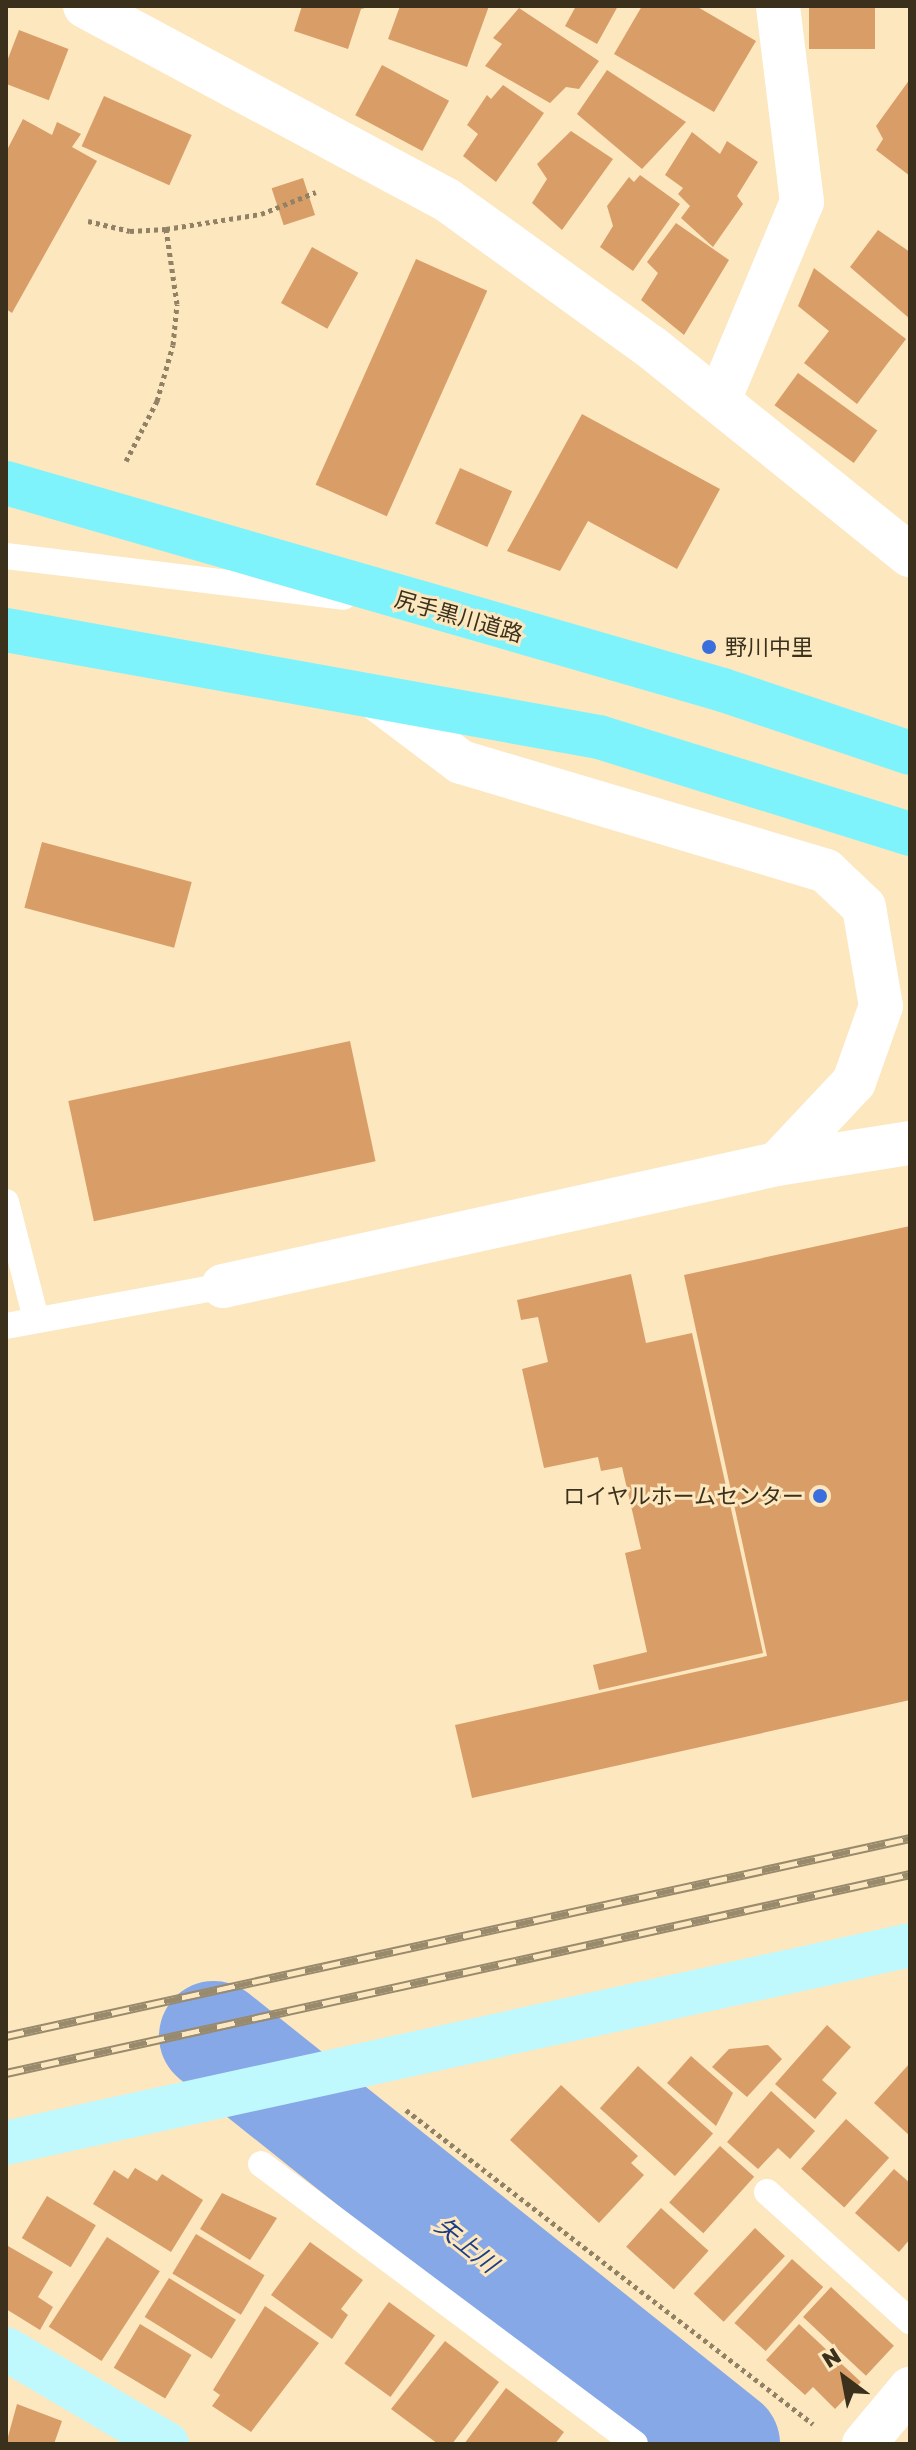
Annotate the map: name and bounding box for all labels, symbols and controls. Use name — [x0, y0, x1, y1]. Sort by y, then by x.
street label: 尻手黒川道路 — [392, 585, 526, 647]
place label: 野川中里 — [725, 634, 813, 660]
marker: 野川中里 — [700, 638, 718, 656]
place label: ロイヤルホームセンター — [562, 1483, 804, 1509]
marker: ロイヤルホームセンター — [811, 1487, 829, 1505]
water label: 矢上川 — [430, 2210, 504, 2278]
north arrow — [804, 2338, 884, 2418]
text: N — [817, 2341, 845, 2373]

